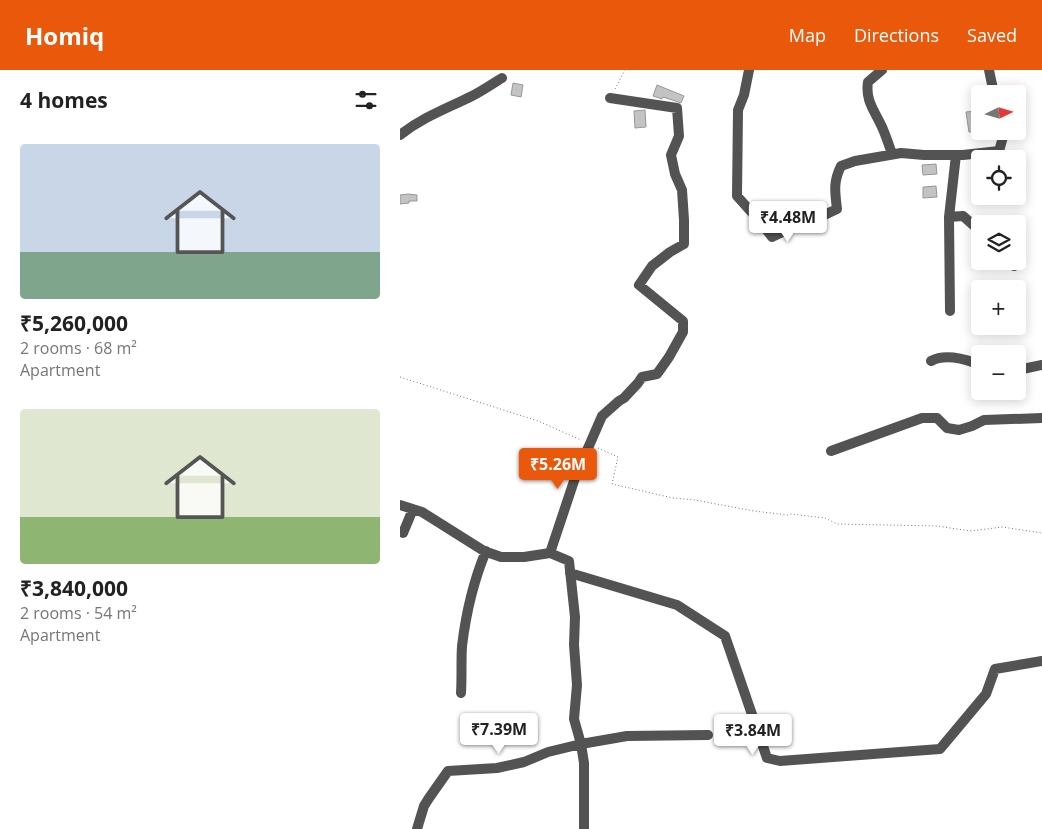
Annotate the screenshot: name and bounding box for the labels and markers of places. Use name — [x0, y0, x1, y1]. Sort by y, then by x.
pin: ₹4.48M — [747, 200, 829, 243]
pin: ₹5.26M — [517, 448, 599, 490]
pin: ₹7.39M — [458, 712, 540, 755]
pin: ₹3.84M — [712, 714, 794, 756]

